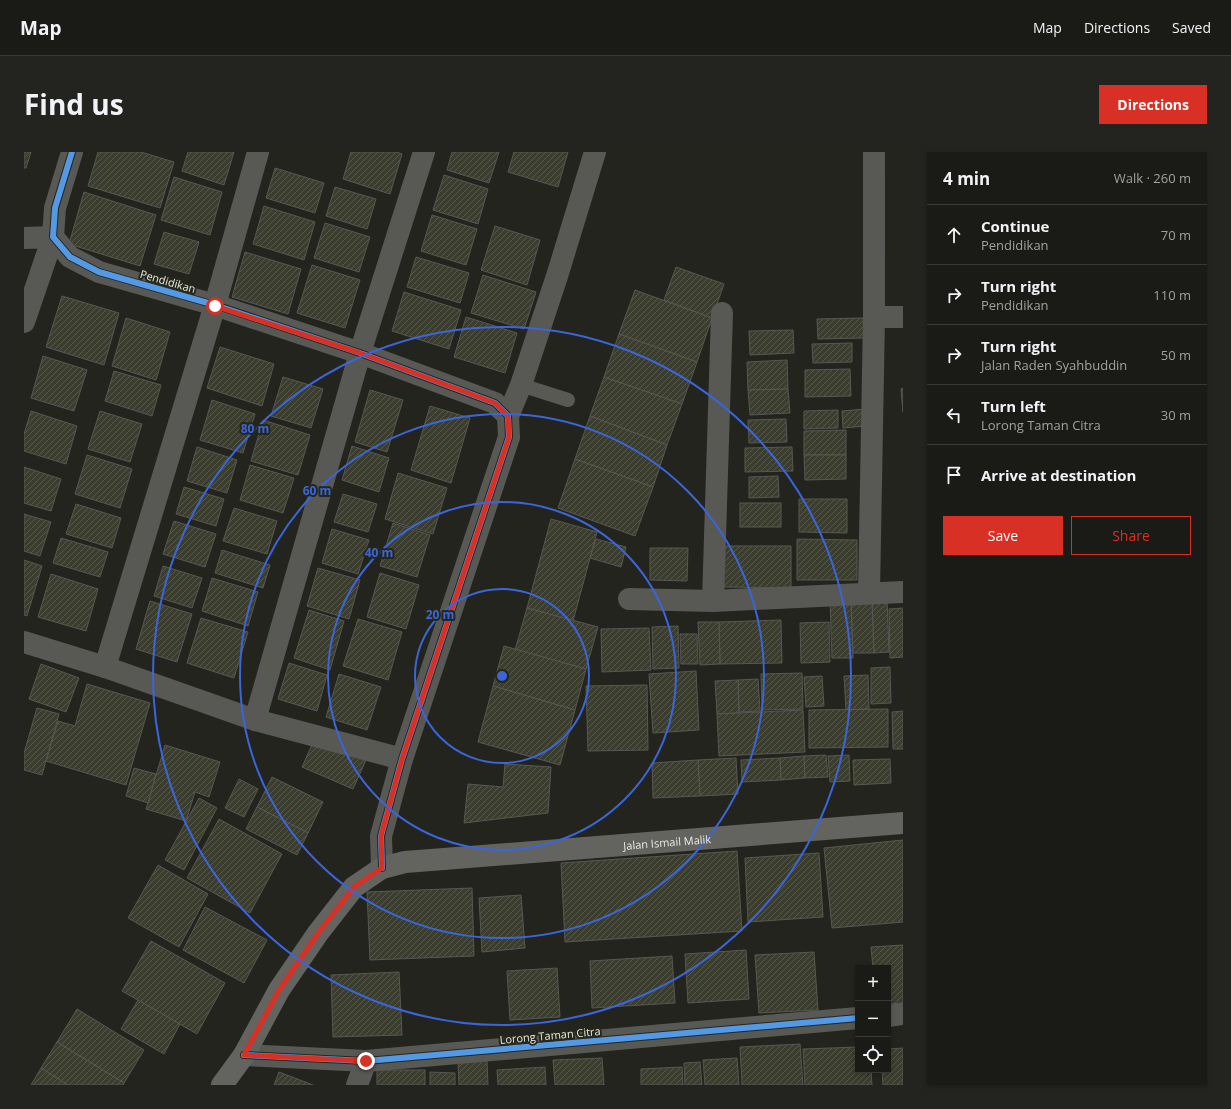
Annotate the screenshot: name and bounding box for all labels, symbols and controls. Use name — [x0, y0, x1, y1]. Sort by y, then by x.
text: Map — [20, 15, 61, 41]
text: Map — [1033, 18, 1062, 37]
text: Directions — [1084, 18, 1150, 37]
text: Saved — [1172, 18, 1211, 37]
text: Find us — [24, 85, 124, 123]
button: Directions — [1099, 85, 1207, 124]
text: 4 min — [943, 167, 990, 190]
text: Walk · 260 m — [1114, 169, 1191, 187]
text: Continue — [981, 216, 1049, 236]
icon: ahead — [943, 224, 965, 246]
text: 70 m — [1161, 226, 1191, 244]
text: Pendidikan — [981, 236, 1049, 254]
street label: Pendidikan — [138, 266, 198, 296]
text: Turn right — [981, 276, 1056, 296]
icon: right — [943, 284, 965, 306]
text: 110 m — [1153, 286, 1191, 304]
text: Pendidikan — [981, 296, 1049, 314]
route start — [206, 297, 224, 315]
text: Turn right — [981, 336, 1056, 356]
icon: right — [943, 344, 965, 366]
text: 50 m — [1161, 346, 1191, 364]
text: Jalan Raden Syahbuddin — [981, 356, 1127, 374]
text: Turn left — [981, 396, 1046, 416]
icon: left — [943, 404, 965, 426]
text: 30 m — [1161, 406, 1191, 424]
text: Lorong Taman Citra — [981, 416, 1101, 434]
text: 80 m — [241, 420, 269, 437]
icon: arrive — [943, 464, 965, 486]
text: Arrive at destination — [981, 465, 1136, 485]
text: 60 m — [303, 482, 331, 499]
button: Save — [943, 516, 1063, 555]
button: Share — [1071, 516, 1191, 555]
text: 40 m — [365, 544, 393, 561]
text: 20 m — [426, 606, 454, 623]
centre of rings — [495, 669, 509, 683]
street label: Jalan Ismail Malik — [622, 831, 712, 852]
map controls — [855, 965, 891, 1073]
button: + — [855, 965, 891, 1001]
button: − — [855, 1001, 891, 1037]
street label: Lorong Taman Citra — [499, 1023, 601, 1047]
button: locate — [855, 1037, 891, 1073]
route end — [357, 1052, 375, 1070]

